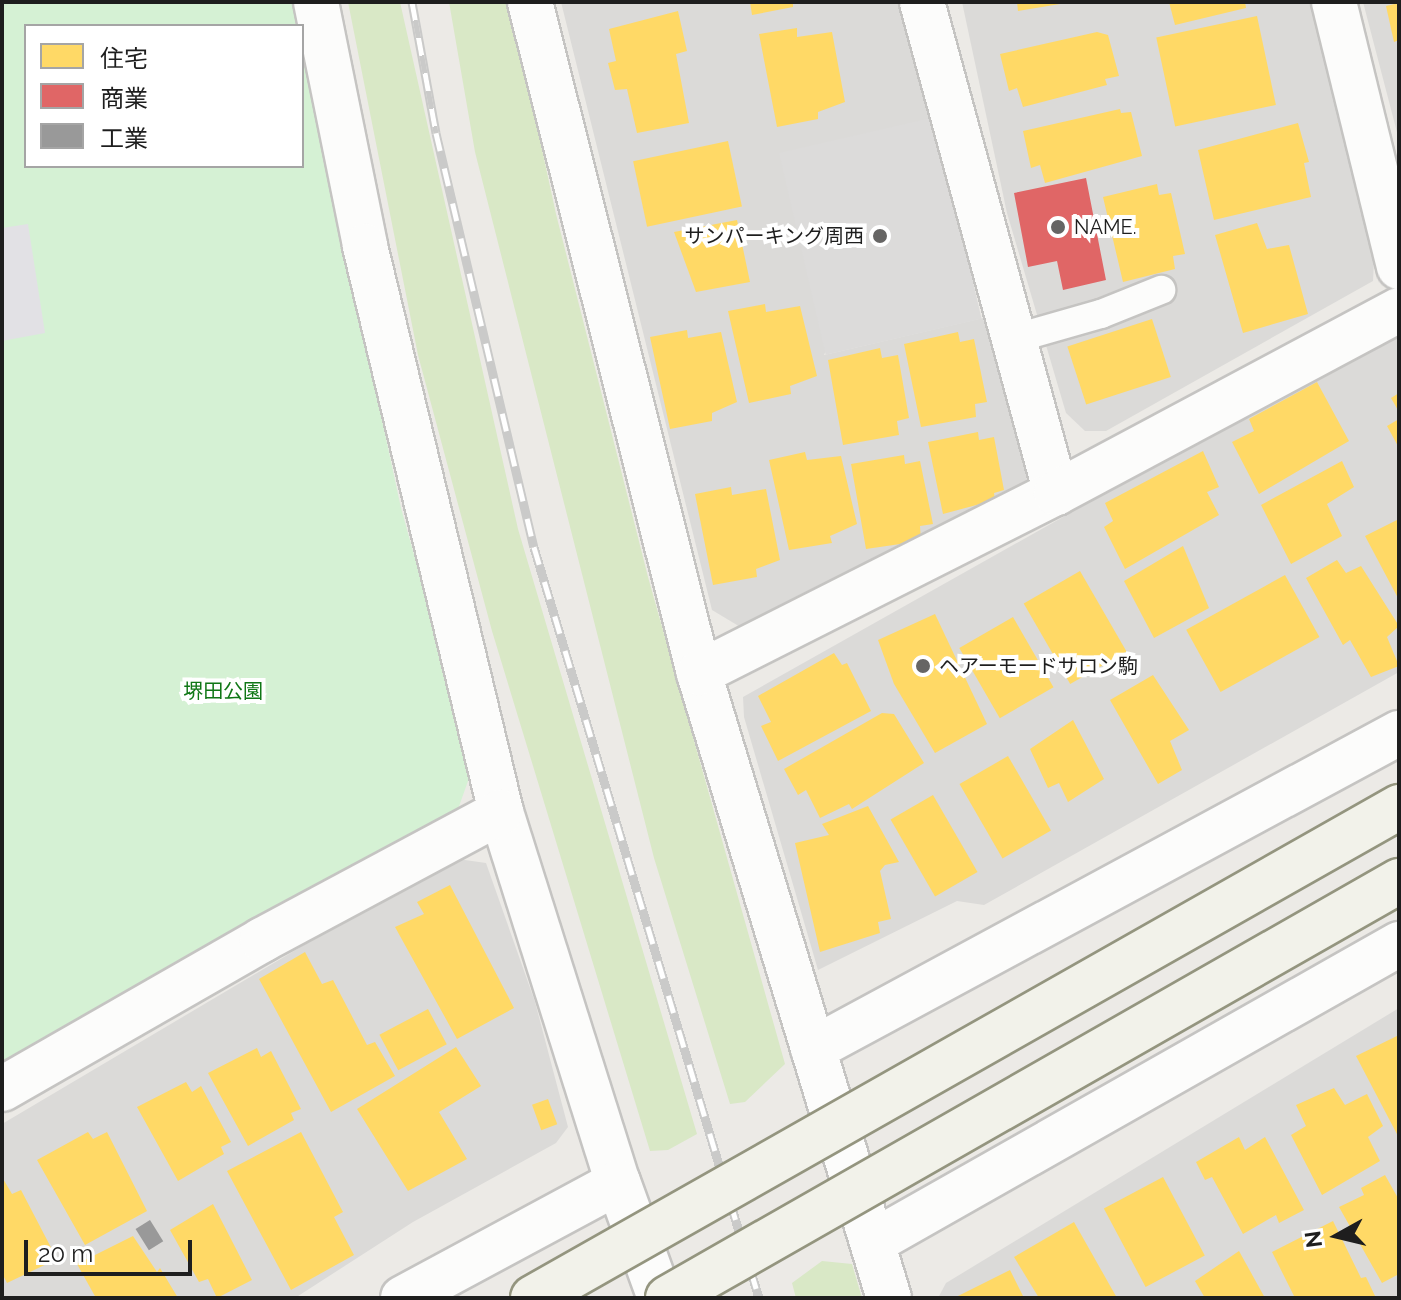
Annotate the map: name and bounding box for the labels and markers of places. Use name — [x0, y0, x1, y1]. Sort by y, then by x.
place label: NAME. — [1074, 215, 1136, 239]
marker: NAME. — [1049, 218, 1067, 236]
place label: サンパーキング周西 — [684, 224, 864, 248]
marker: サンパーキング周西 — [871, 227, 889, 245]
place label: ヘアーモードサロン駒 — [939, 654, 1138, 678]
marker: ヘアーモードサロン駒 — [914, 657, 932, 675]

